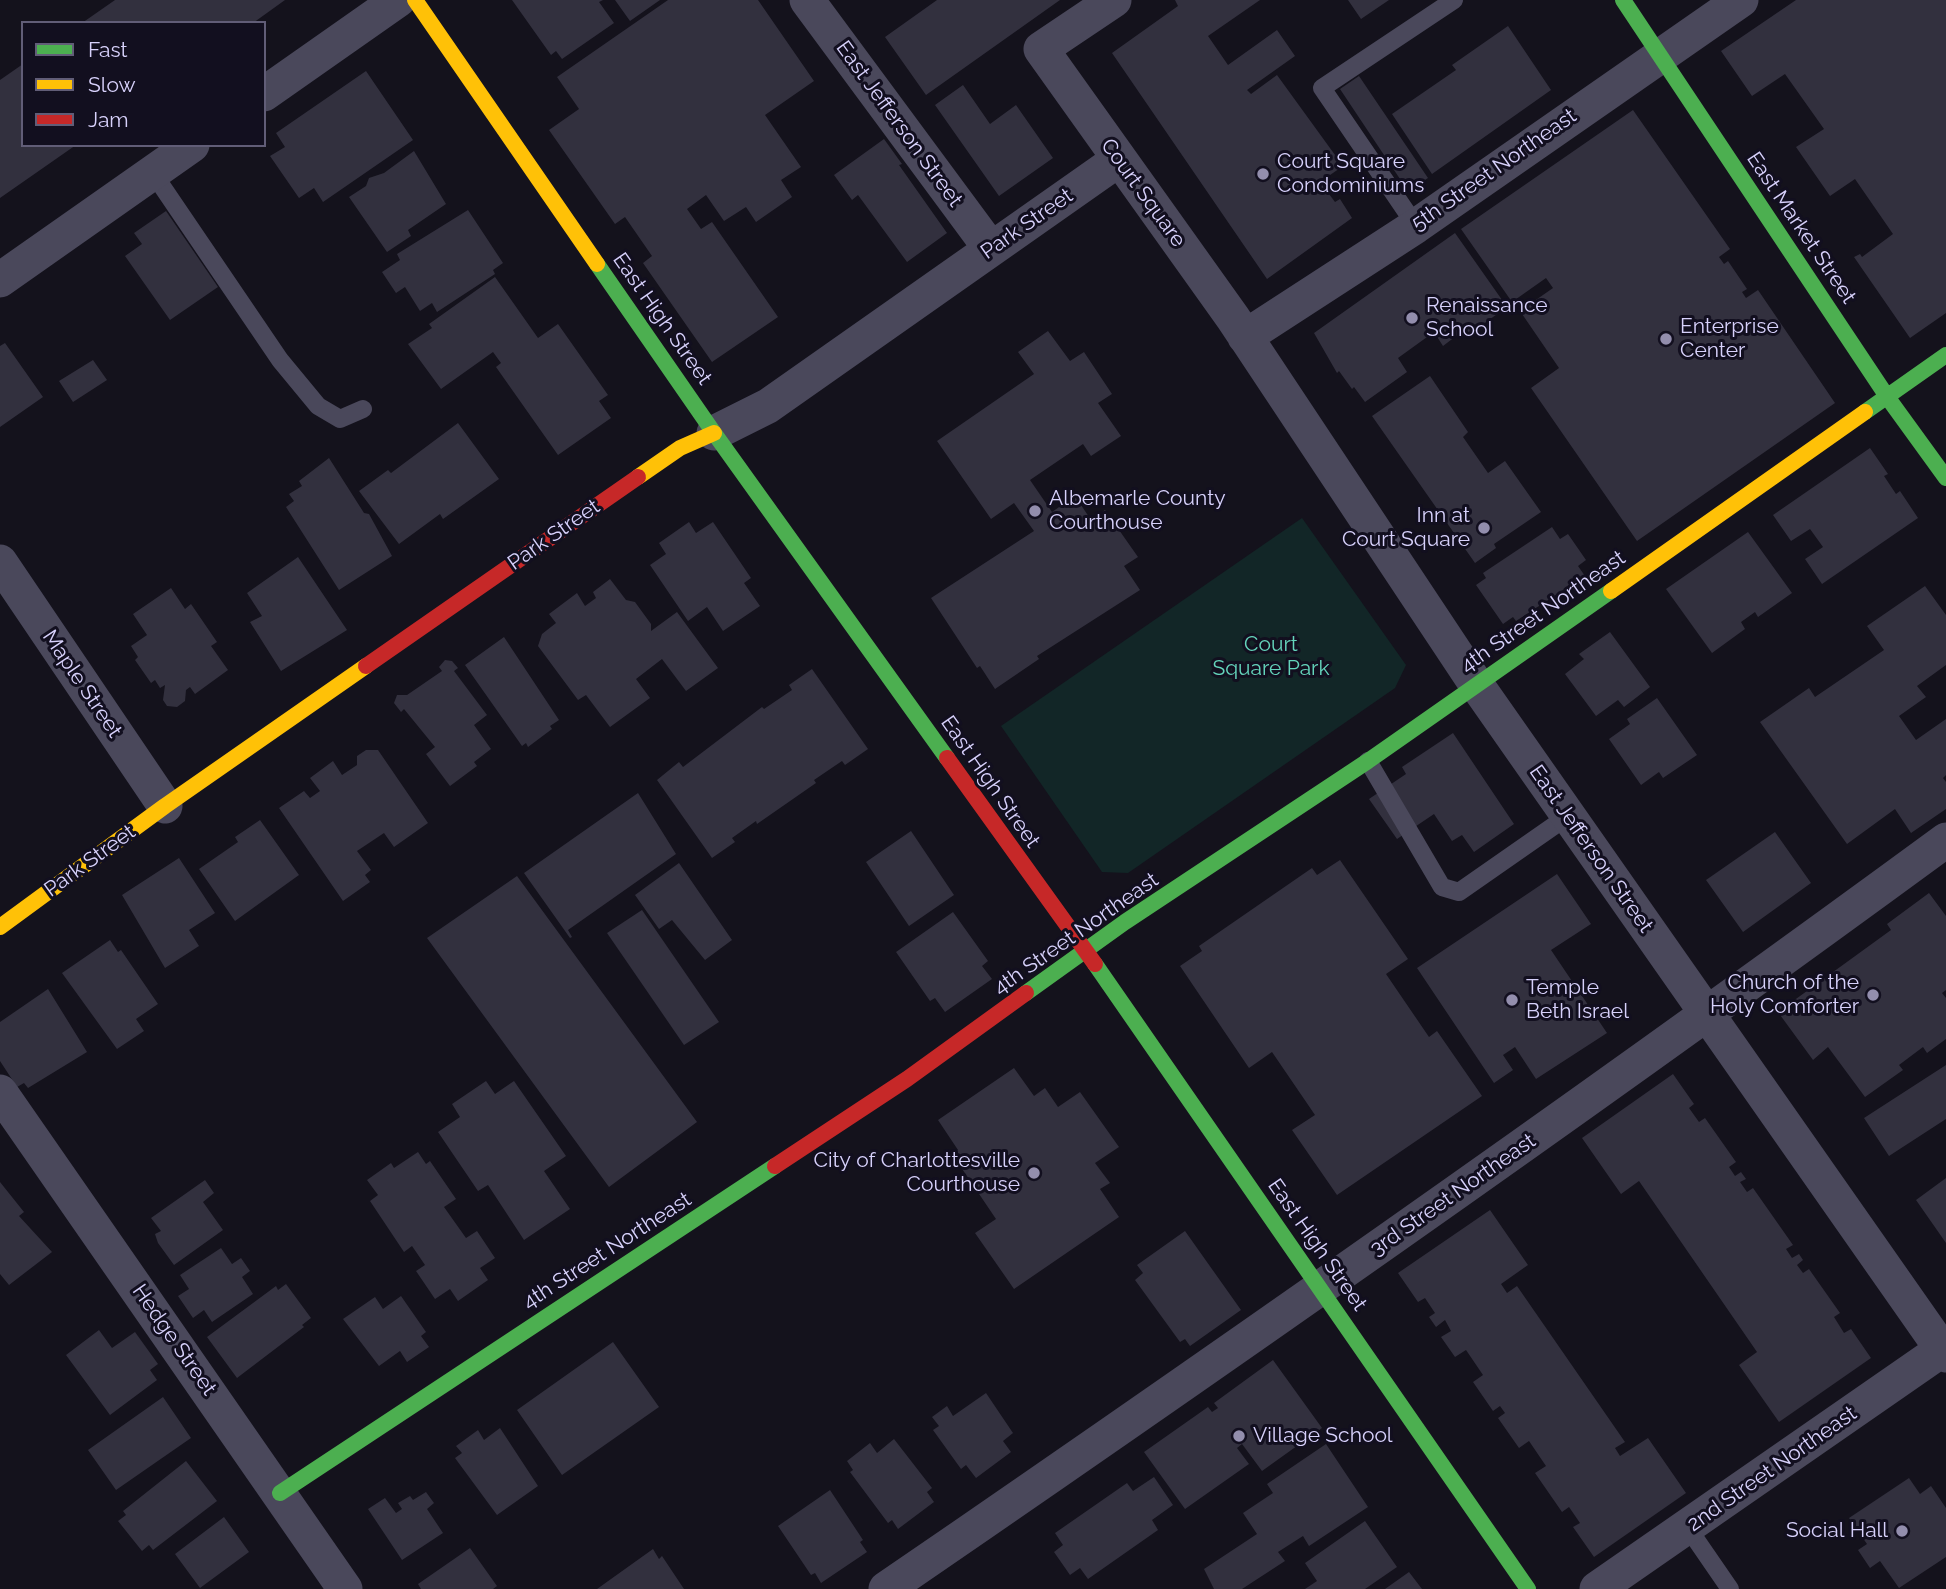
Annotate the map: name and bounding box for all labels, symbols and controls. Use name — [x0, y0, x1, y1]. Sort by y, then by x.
legend — [21, 21, 266, 147]
street label: East Jefferson Street — [830, 36, 968, 212]
text: Fast — [88, 37, 128, 62]
text: Slow — [88, 72, 136, 97]
street label: 5th Street Northeast — [1407, 104, 1581, 236]
text: Jam — [88, 107, 129, 132]
street label: Court Square — [1095, 134, 1191, 252]
street label: East Market Street — [1741, 147, 1861, 309]
place label: Court Square Condominiums — [1277, 149, 1424, 199]
marker: Court Square Condominiums — [1255, 166, 1271, 182]
street label: Park Street — [976, 183, 1078, 265]
street label: East High Street — [607, 248, 717, 390]
place label: Renaissance School — [1426, 293, 1548, 343]
marker: Renaissance School — [1404, 310, 1420, 326]
place label: Enterprise Center — [1680, 314, 1779, 364]
marker: Enterprise Center — [1658, 331, 1674, 347]
place label: Albemarle County Courthouse — [1049, 486, 1226, 536]
street label: Park Street — [503, 494, 605, 576]
marker: Albemarle County Courthouse — [1027, 503, 1043, 519]
place label: Inn at Court Square — [1342, 503, 1470, 553]
marker: Inn at Court Square — [1476, 520, 1492, 536]
street label: 4th Street Northeast — [1456, 546, 1630, 678]
street label: Maple Street — [37, 625, 127, 743]
park label: Court Square Park — [1212, 632, 1330, 682]
street label: East High Street — [935, 711, 1045, 853]
street label: East Jefferson Street — [1524, 760, 1658, 938]
street label: Park Street — [40, 820, 140, 902]
street label: 4th Street Northeast — [989, 868, 1163, 1000]
place label: Church of the Holy Comforter — [1710, 970, 1859, 1020]
place label: Temple Beth Israel — [1526, 975, 1629, 1025]
marker: Church of the Holy Comforter — [1865, 987, 1881, 1003]
marker: Temple Beth Israel — [1504, 992, 1520, 1008]
street label: 3rd Street Northeast — [1365, 1128, 1541, 1262]
place label: City of Charlottesville Courthouse — [813, 1148, 1020, 1198]
marker: City of Charlottesville Courthouse — [1026, 1165, 1042, 1181]
street label: East High Street — [1262, 1174, 1372, 1316]
street label: 4th Street Northeast — [518, 1187, 696, 1315]
street label: Hedge Street — [127, 1280, 221, 1400]
street label: 2nd Street Northeast — [1682, 1401, 1862, 1537]
place label: Village School — [1253, 1423, 1393, 1449]
marker: Village School — [1231, 1428, 1247, 1444]
place label: Social Hall — [1786, 1518, 1888, 1544]
marker: Social Hall — [1894, 1523, 1910, 1539]

